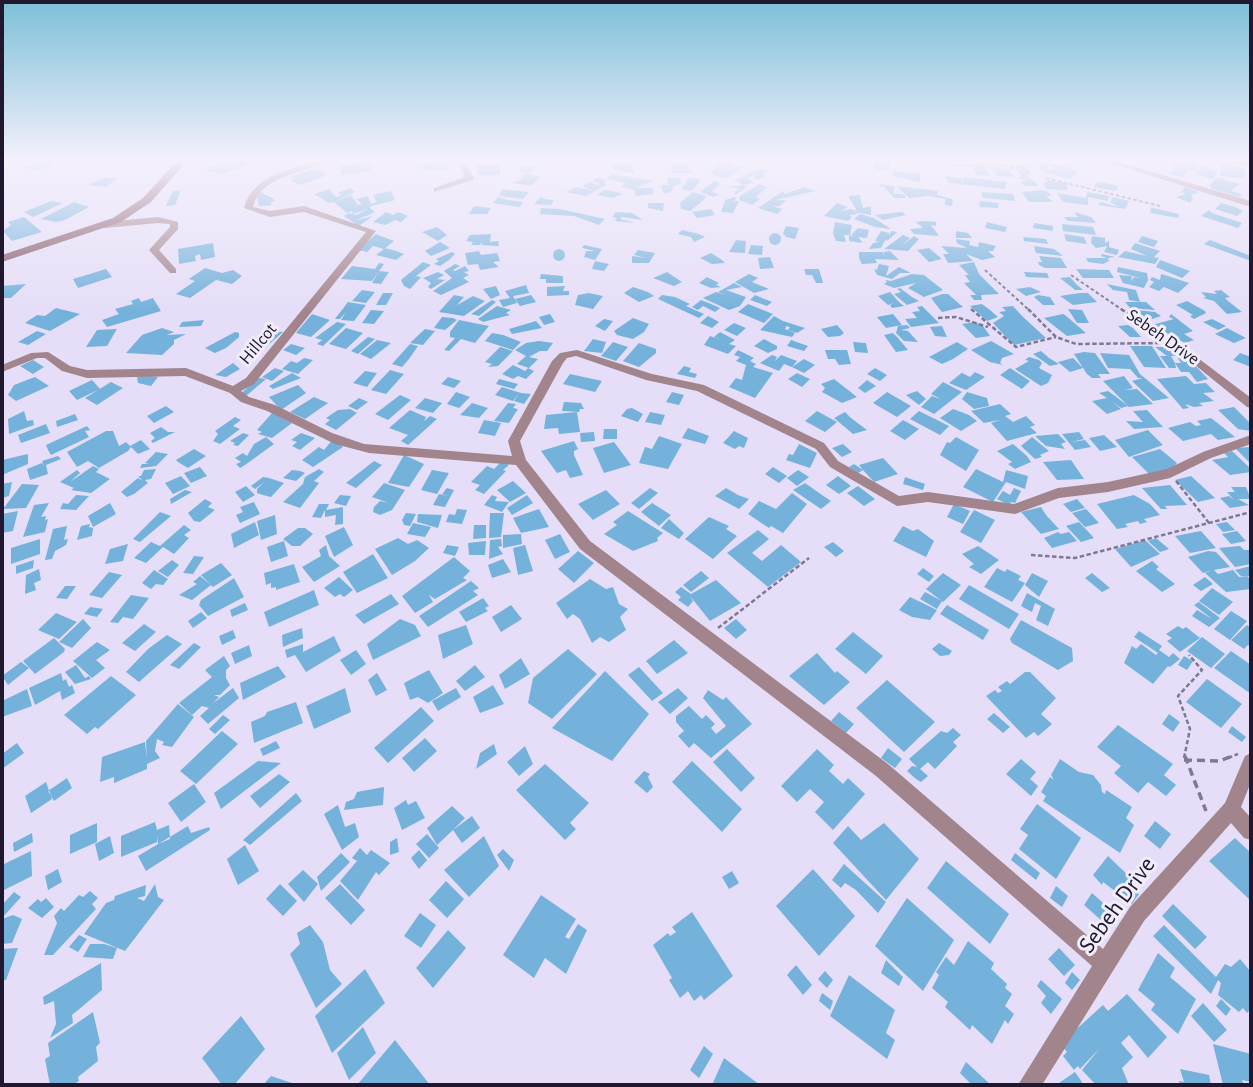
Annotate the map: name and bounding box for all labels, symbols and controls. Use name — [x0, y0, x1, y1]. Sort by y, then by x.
street label: Sebeh Drive — [1123, 304, 1203, 370]
street label: Hillcot — [235, 319, 281, 369]
street label: Sebeh Drive — [1073, 851, 1161, 959]

